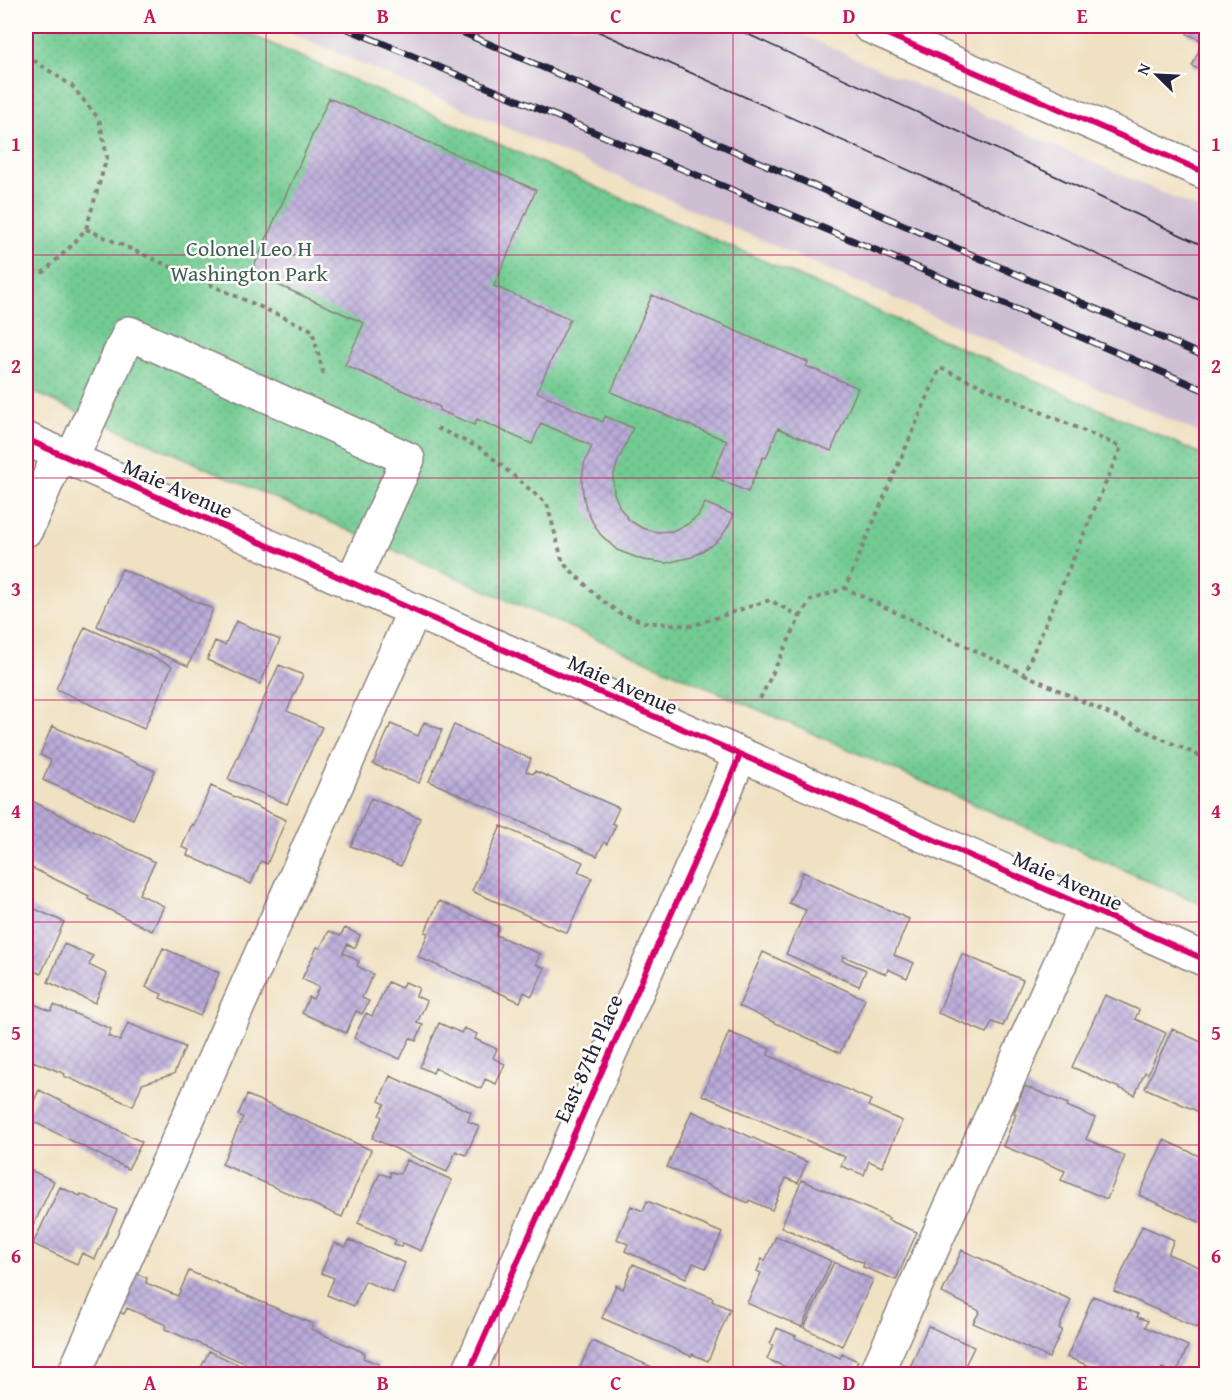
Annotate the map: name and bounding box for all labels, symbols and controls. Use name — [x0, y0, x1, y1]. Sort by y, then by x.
text: A — [144, 1, 157, 30]
text: B — [377, 1, 389, 30]
text: C — [610, 1, 622, 30]
text: D — [842, 1, 856, 30]
text: E — [1077, 1, 1088, 30]
north arrow — [1127, 45, 1187, 105]
text: N — [1130, 59, 1157, 79]
text: 1 — [11, 129, 21, 158]
text: 1 — [1211, 129, 1221, 158]
park label: Colonel Leo H Washington Park — [170, 232, 329, 289]
text: 2 — [11, 351, 21, 380]
text: 2 — [1211, 351, 1221, 380]
street label: Maie Avenue — [118, 450, 238, 526]
text: 3 — [11, 574, 21, 603]
text: 3 — [1211, 574, 1221, 603]
street label: Maie Avenue — [563, 646, 683, 722]
text: 4 — [11, 796, 21, 825]
text: 4 — [1211, 796, 1221, 825]
street label: Maie Avenue — [1008, 842, 1128, 918]
street label: East 87th Place — [545, 989, 631, 1127]
text: 5 — [11, 1018, 21, 1047]
text: 5 — [1211, 1018, 1221, 1047]
text: 6 — [11, 1241, 21, 1270]
text: 6 — [1211, 1241, 1221, 1270]
text: A — [144, 1368, 157, 1397]
text: B — [377, 1368, 389, 1397]
text: C — [610, 1368, 622, 1397]
text: D — [842, 1368, 856, 1397]
text: E — [1077, 1368, 1088, 1397]

